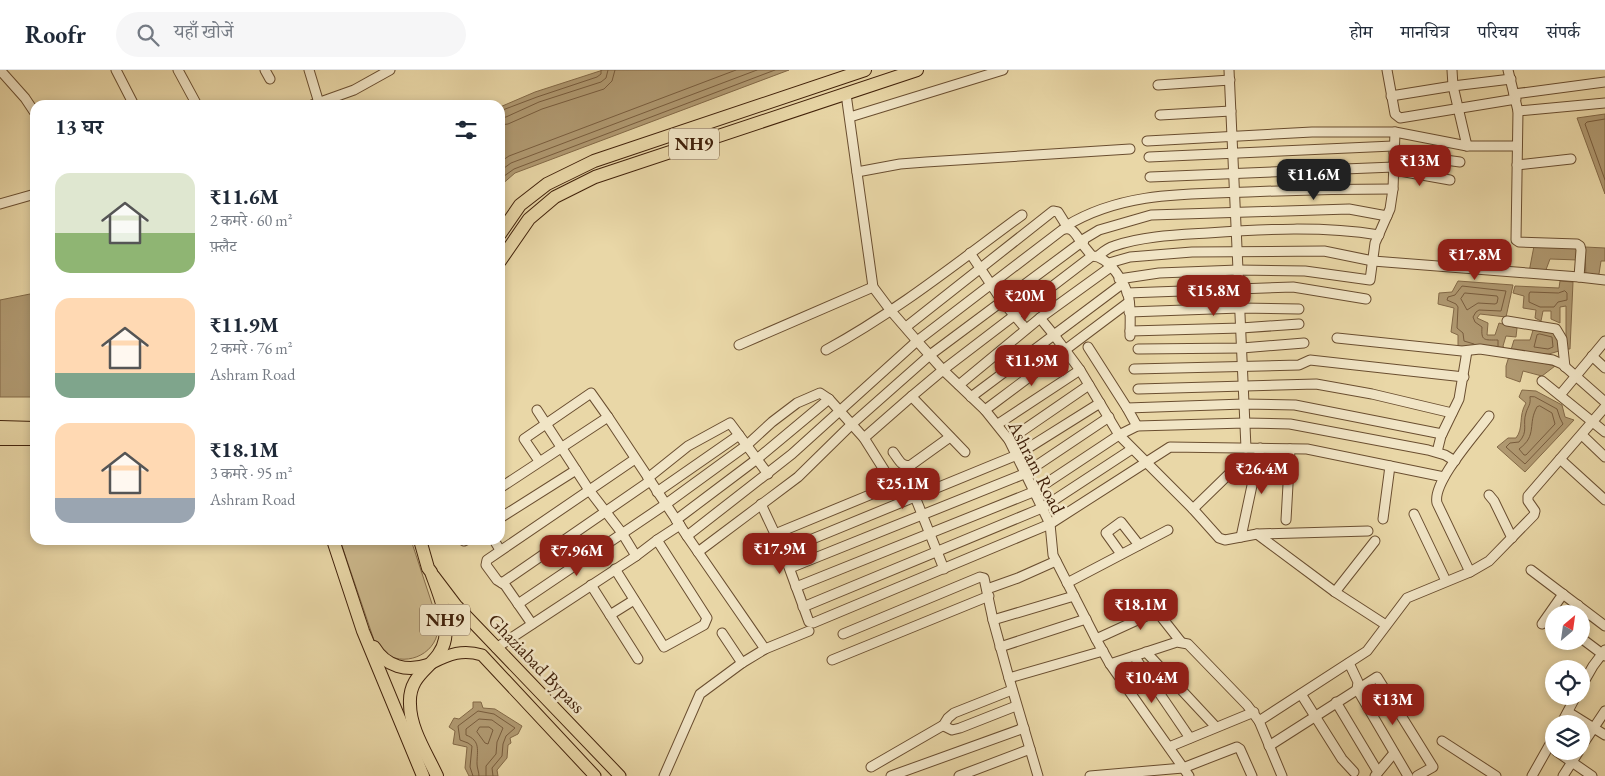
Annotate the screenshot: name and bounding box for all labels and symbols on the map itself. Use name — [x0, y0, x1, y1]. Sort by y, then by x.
road number: NH9 — [669, 129, 719, 160]
pin: ₹13M — [1390, 144, 1450, 187]
pin: ₹11.6M — [1273, 158, 1355, 201]
pin: ₹17.8M — [1434, 238, 1516, 281]
pin: ₹15.8M — [1173, 274, 1255, 317]
pin: ₹20M — [995, 280, 1055, 322]
pin: ₹11.9M — [991, 344, 1073, 387]
street label: Ashram Road — [1002, 416, 1071, 518]
pin: ₹26.4M — [1221, 452, 1303, 495]
pin: ₹25.1M — [862, 468, 944, 510]
pin: ₹17.9M — [739, 532, 821, 575]
pin: ₹7.96M — [536, 534, 618, 577]
pin: ₹18.1M — [1100, 588, 1182, 631]
road number: NH9 — [420, 604, 470, 636]
north arrow — [1545, 605, 1590, 650]
street label: Ghaziabad Bypass — [483, 608, 591, 719]
pin: ₹10.4M — [1111, 662, 1193, 704]
pin: ₹13M — [1363, 684, 1423, 726]

